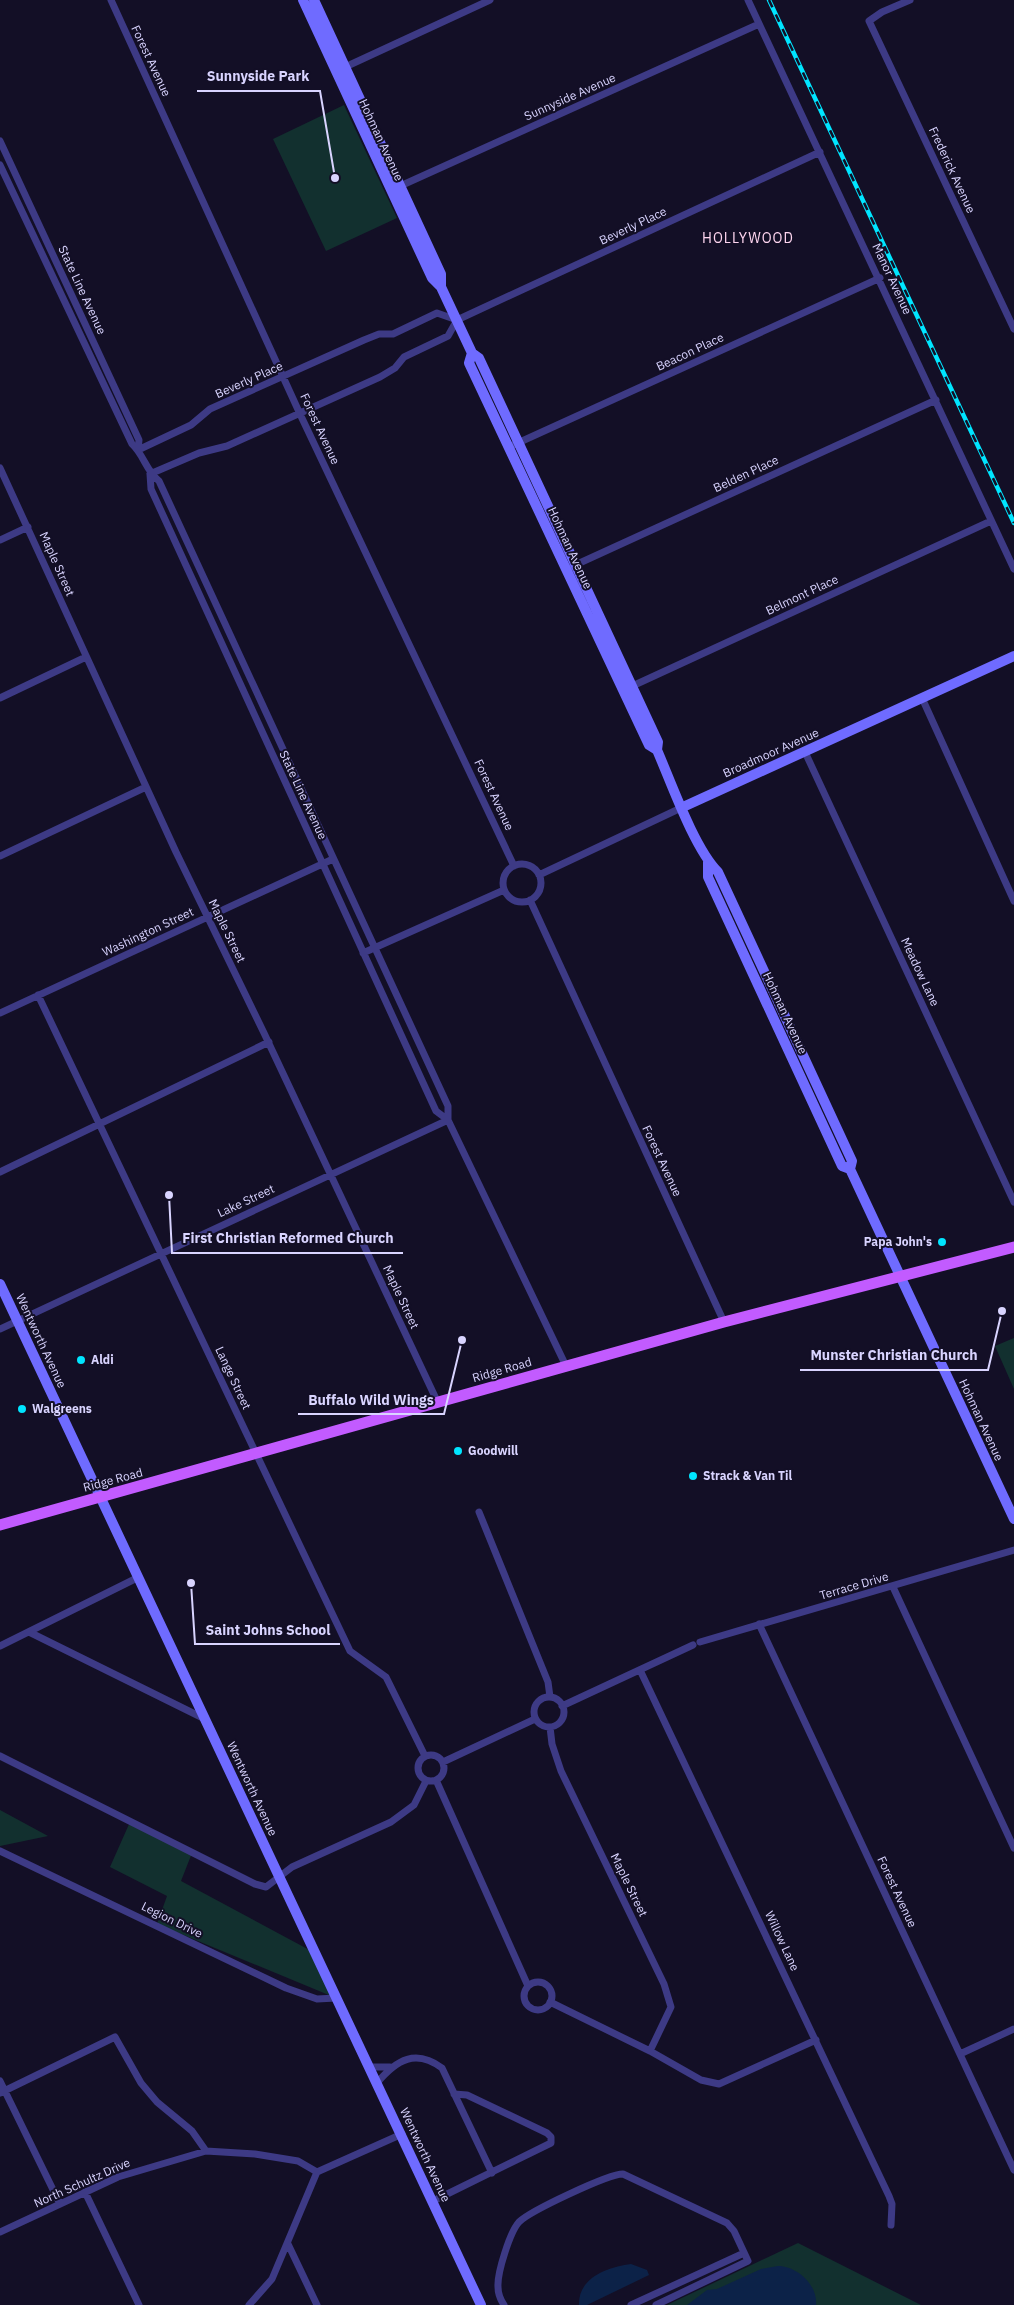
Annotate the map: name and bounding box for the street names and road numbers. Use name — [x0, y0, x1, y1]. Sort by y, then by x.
street label: Forest Avenue — [128, 23, 175, 99]
street label: Sunnyside Avenue — [522, 69, 618, 123]
street label: Hohman Avenue — [356, 96, 407, 183]
street label: Frederick Avenue — [926, 124, 979, 216]
street label: Beverly Place — [597, 203, 669, 248]
street label: Manor Avenue — [869, 241, 916, 317]
street label: State Line Avenue — [55, 243, 110, 337]
street label: Beacon Place — [654, 329, 726, 374]
street label: Beverly Place — [213, 358, 285, 401]
street label: Forest Avenue — [297, 391, 344, 467]
street label: Belden Place — [711, 452, 781, 495]
street label: Hohman Avenue — [545, 504, 596, 591]
street label: Maple Street — [37, 529, 78, 598]
street label: Belmont Place — [763, 571, 841, 618]
street label: Broadmoor Avenue — [720, 724, 821, 780]
street label: State Line Avenue — [276, 748, 331, 842]
street label: Forest Avenue — [471, 757, 518, 833]
street label: Maple Street — [206, 897, 249, 965]
street label: Washington Street — [100, 904, 196, 959]
street label: Meadow Lane — [898, 935, 943, 1009]
street label: Hohman Avenue — [760, 969, 811, 1056]
street label: Forest Avenue — [639, 1123, 686, 1199]
street label: Lake Street — [215, 1181, 277, 1220]
street label: Maple Street — [380, 1262, 423, 1331]
street label: Wentworth Avenue — [13, 1291, 70, 1391]
street label: Lange Street — [212, 1344, 255, 1412]
street label: Ridge Road — [471, 1354, 533, 1385]
street label: Hohman Avenue — [956, 1376, 1007, 1463]
street label: Ridge Road — [82, 1464, 144, 1495]
street label: Terrace Drive — [818, 1568, 890, 1603]
street label: Wentworth Avenue — [224, 1739, 281, 1839]
street label: Maple Street — [608, 1851, 651, 1919]
street label: Forest Avenue — [874, 1854, 921, 1930]
street label: Legion Drive — [139, 1898, 206, 1941]
street label: Willow Lane — [762, 1908, 803, 1974]
street label: Wentworth Avenue — [397, 2105, 454, 2205]
street label: North Schultz Drive — [31, 2154, 133, 2211]

